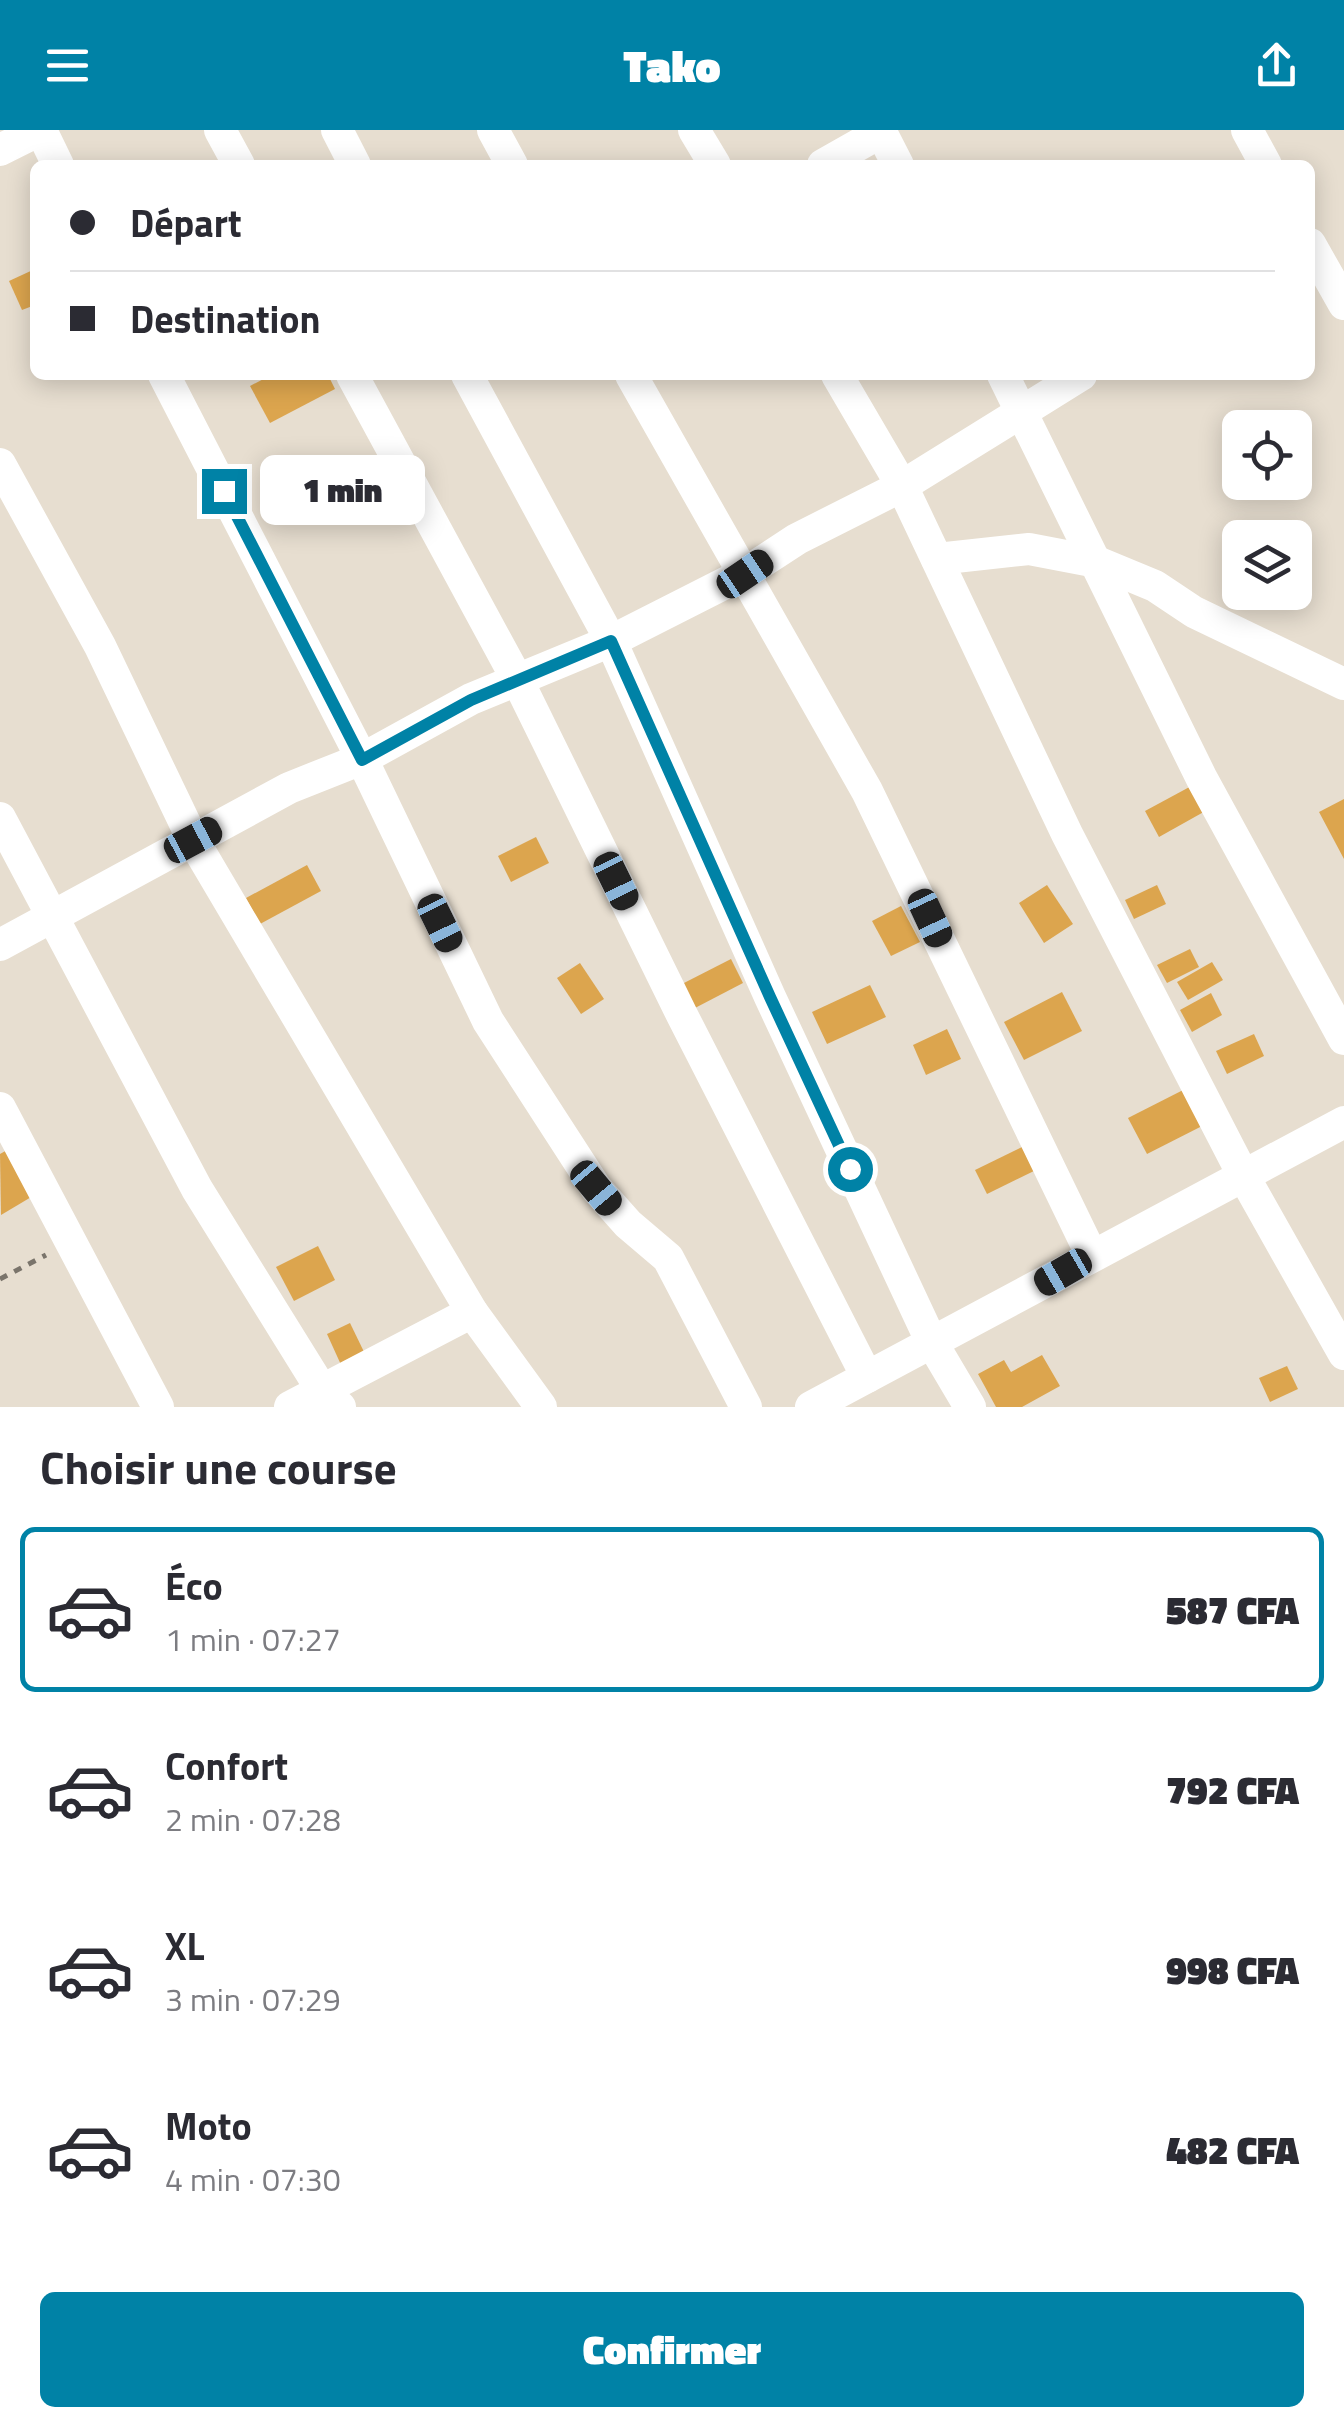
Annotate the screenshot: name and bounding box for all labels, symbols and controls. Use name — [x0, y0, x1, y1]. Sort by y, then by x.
text: Tako — [623, 31, 721, 99]
icon: menu — [40, 38, 95, 93]
icon: share — [1249, 38, 1304, 93]
text: Départ — [130, 194, 242, 252]
text: Destination — [130, 290, 321, 348]
map controls — [1222, 410, 1312, 610]
button: locate — [1222, 410, 1312, 500]
callout: 1 min — [259, 456, 424, 526]
text: 1 min — [303, 466, 382, 514]
route end — [202, 469, 247, 514]
button: layers — [1222, 520, 1312, 610]
car — [712, 545, 778, 603]
car — [159, 813, 227, 867]
car — [589, 847, 643, 915]
car — [904, 884, 956, 952]
car — [413, 889, 467, 957]
route start — [828, 1147, 873, 1192]
car — [565, 1155, 627, 1221]
car — [1030, 1244, 1096, 1300]
text: Choisir une course — [40, 1433, 397, 1501]
text: Éco — [165, 1557, 223, 1615]
icon: car — [45, 1565, 135, 1655]
text: 587 CFA — [1166, 1581, 1299, 1639]
text: 1 min · 07:27 — [165, 1615, 341, 1663]
text: Confort — [165, 1737, 288, 1795]
icon: car — [45, 1745, 135, 1835]
text: 792 CFA — [1166, 1761, 1299, 1819]
text: 2 min · 07:28 — [165, 1795, 341, 1843]
text: XL — [165, 1917, 205, 1975]
icon: car — [45, 1925, 135, 2015]
text: 998 CFA — [1166, 1941, 1299, 1999]
text: 3 min · 07:29 — [165, 1975, 341, 2023]
text: Moto — [165, 2097, 252, 2155]
icon: car — [45, 2105, 135, 2195]
text: 482 CFA — [1166, 2121, 1299, 2179]
text: 4 min · 07:30 — [165, 2155, 341, 2203]
button: Confirmer — [40, 2292, 1304, 2407]

